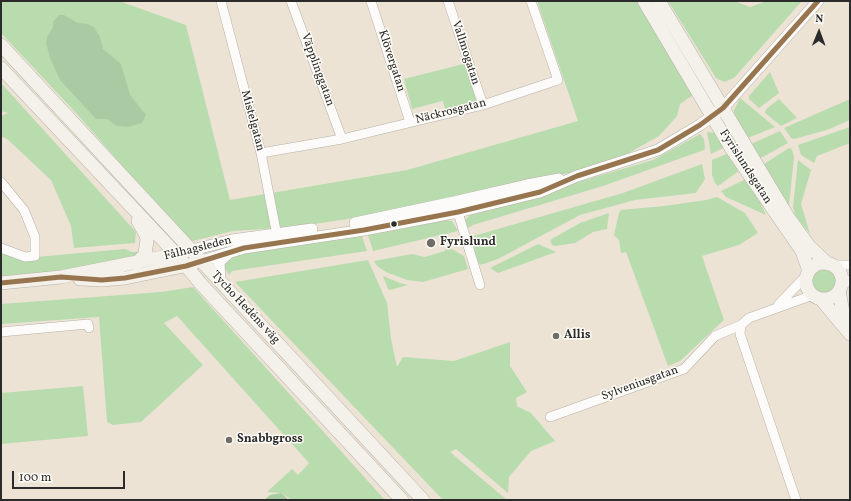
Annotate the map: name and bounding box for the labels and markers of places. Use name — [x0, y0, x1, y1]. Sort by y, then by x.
unlabelled marker — [389, 219, 399, 229]
place label: Fyrislund — [440, 236, 496, 250]
marker: Fyrislund — [425, 237, 437, 249]
place label: Allis — [564, 329, 590, 343]
marker: Allis — [551, 331, 561, 341]
place label: Snabbgross — [237, 433, 303, 447]
marker: Snabbgross — [224, 435, 234, 445]

